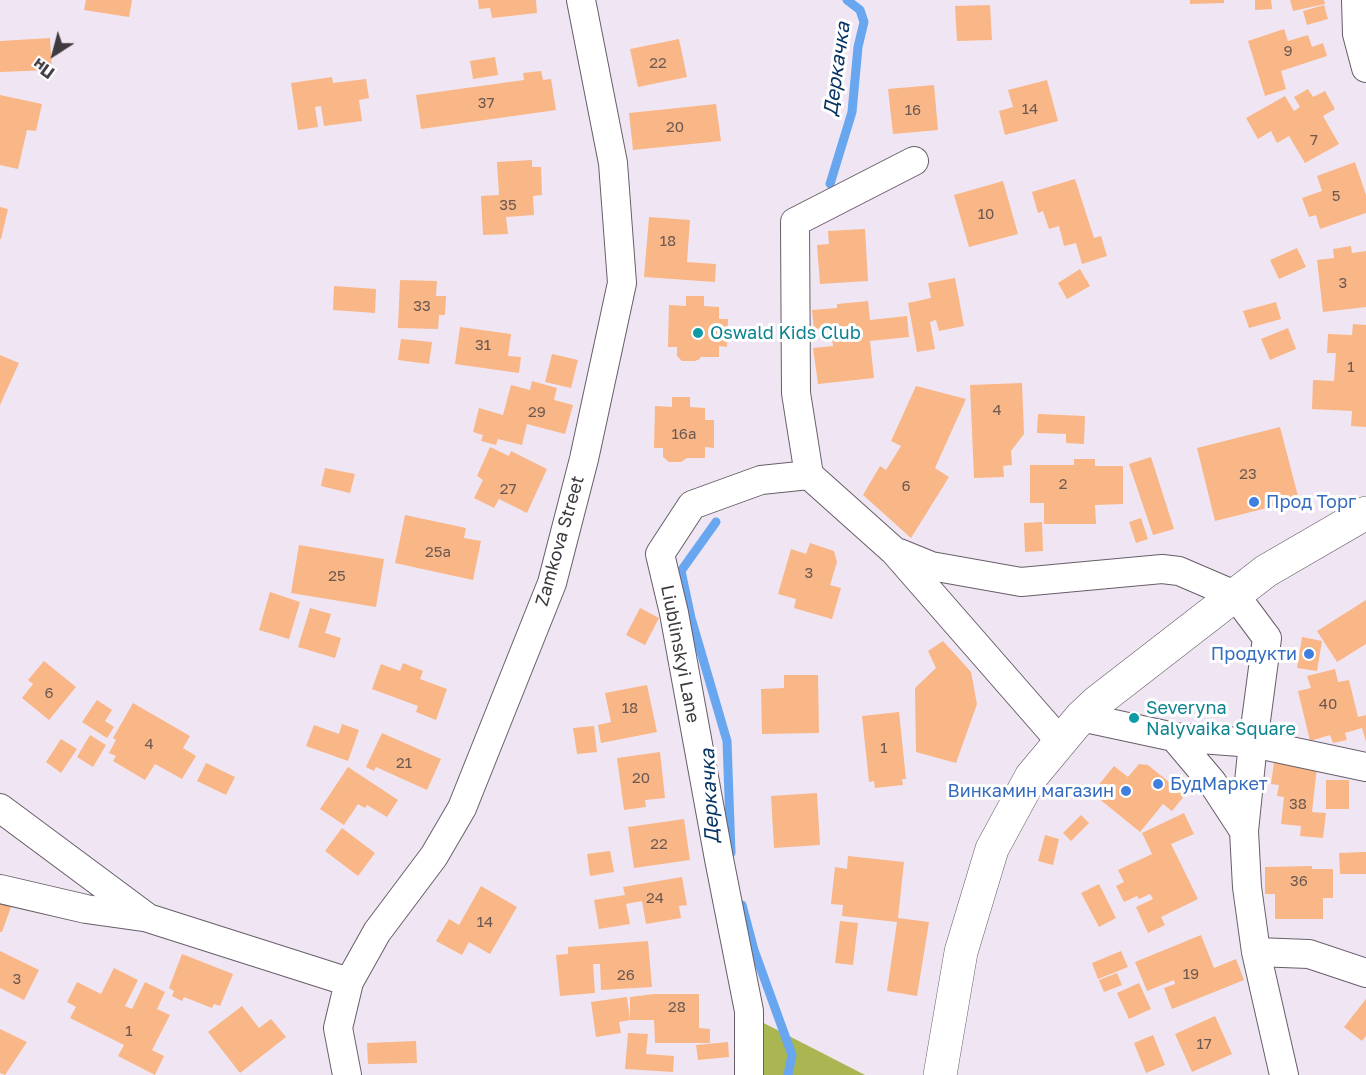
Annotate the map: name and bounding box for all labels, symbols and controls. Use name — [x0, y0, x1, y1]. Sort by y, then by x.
water label: Деркачка — [819, 20, 855, 118]
north arrow — [24, 24, 84, 84]
house number: 9 — [1283, 42, 1293, 60]
text: Пн — [29, 54, 58, 83]
house number: 22 — [649, 54, 667, 72]
house number: 37 — [478, 94, 494, 112]
house number: 14 — [1022, 100, 1038, 118]
house number: 16 — [905, 101, 921, 119]
house number: 20 — [666, 118, 684, 136]
house number: 7 — [1310, 131, 1318, 149]
house number: 5 — [1332, 187, 1340, 205]
house number: 35 — [499, 196, 517, 214]
house number: 10 — [978, 205, 994, 223]
house number: 18 — [660, 232, 676, 250]
house number: 3 — [1339, 274, 1347, 292]
house number: 33 — [413, 297, 431, 315]
place label: Oswald Kids Club — [710, 322, 861, 344]
marker: Oswald Kids Club — [691, 326, 705, 340]
house number: 31 — [475, 336, 491, 354]
house number: 1 — [1347, 358, 1355, 376]
house number: 4 — [992, 401, 1002, 419]
house number: 29 — [528, 403, 546, 421]
house number: 16а — [672, 425, 696, 443]
house number: 23 — [1239, 465, 1257, 483]
street label: Zamkova Street — [531, 473, 589, 609]
house number: 2 — [1059, 475, 1067, 493]
house number: 6 — [901, 477, 911, 495]
house number: 27 — [500, 480, 516, 498]
place label: Прод Торг — [1266, 491, 1356, 513]
marker: Прод Торг — [1247, 495, 1261, 509]
house number: 25а — [425, 543, 451, 561]
house number: 3 — [805, 564, 813, 582]
house number: 25 — [328, 567, 346, 585]
street label: Liublinskyi Lane — [656, 583, 704, 725]
place label: Продукти — [1211, 643, 1297, 665]
marker: Продукти — [1302, 647, 1316, 661]
house number: 6 — [44, 684, 54, 702]
house number: 40 — [1319, 695, 1337, 713]
place label: Severyna Nalyvaika Square — [1146, 697, 1296, 740]
house number: 18 — [622, 699, 638, 717]
marker: Severyna Nalyvaika Square — [1127, 711, 1141, 725]
house number: 4 — [144, 735, 154, 753]
house number: 1 — [880, 739, 888, 757]
water label: Деркачка — [696, 748, 724, 844]
house number: 21 — [396, 754, 412, 772]
house number: 20 — [632, 769, 650, 787]
place label: БудМаркет — [1170, 773, 1268, 795]
marker: БудМаркет — [1151, 777, 1165, 791]
place label: Винкамин магазин — [948, 780, 1114, 802]
marker: Винкамин магазин — [1119, 784, 1133, 798]
house number: 38 — [1289, 795, 1307, 813]
house number: 22 — [650, 835, 668, 853]
house number: 36 — [1290, 872, 1308, 890]
house number: 24 — [646, 889, 664, 907]
house number: 14 — [477, 913, 493, 931]
house number: 19 — [1183, 965, 1199, 983]
house number: 26 — [617, 966, 635, 984]
house number: 3 — [13, 970, 21, 988]
house number: 28 — [668, 998, 686, 1016]
house number: 1 — [125, 1022, 133, 1040]
house number: 17 — [1196, 1035, 1212, 1053]

